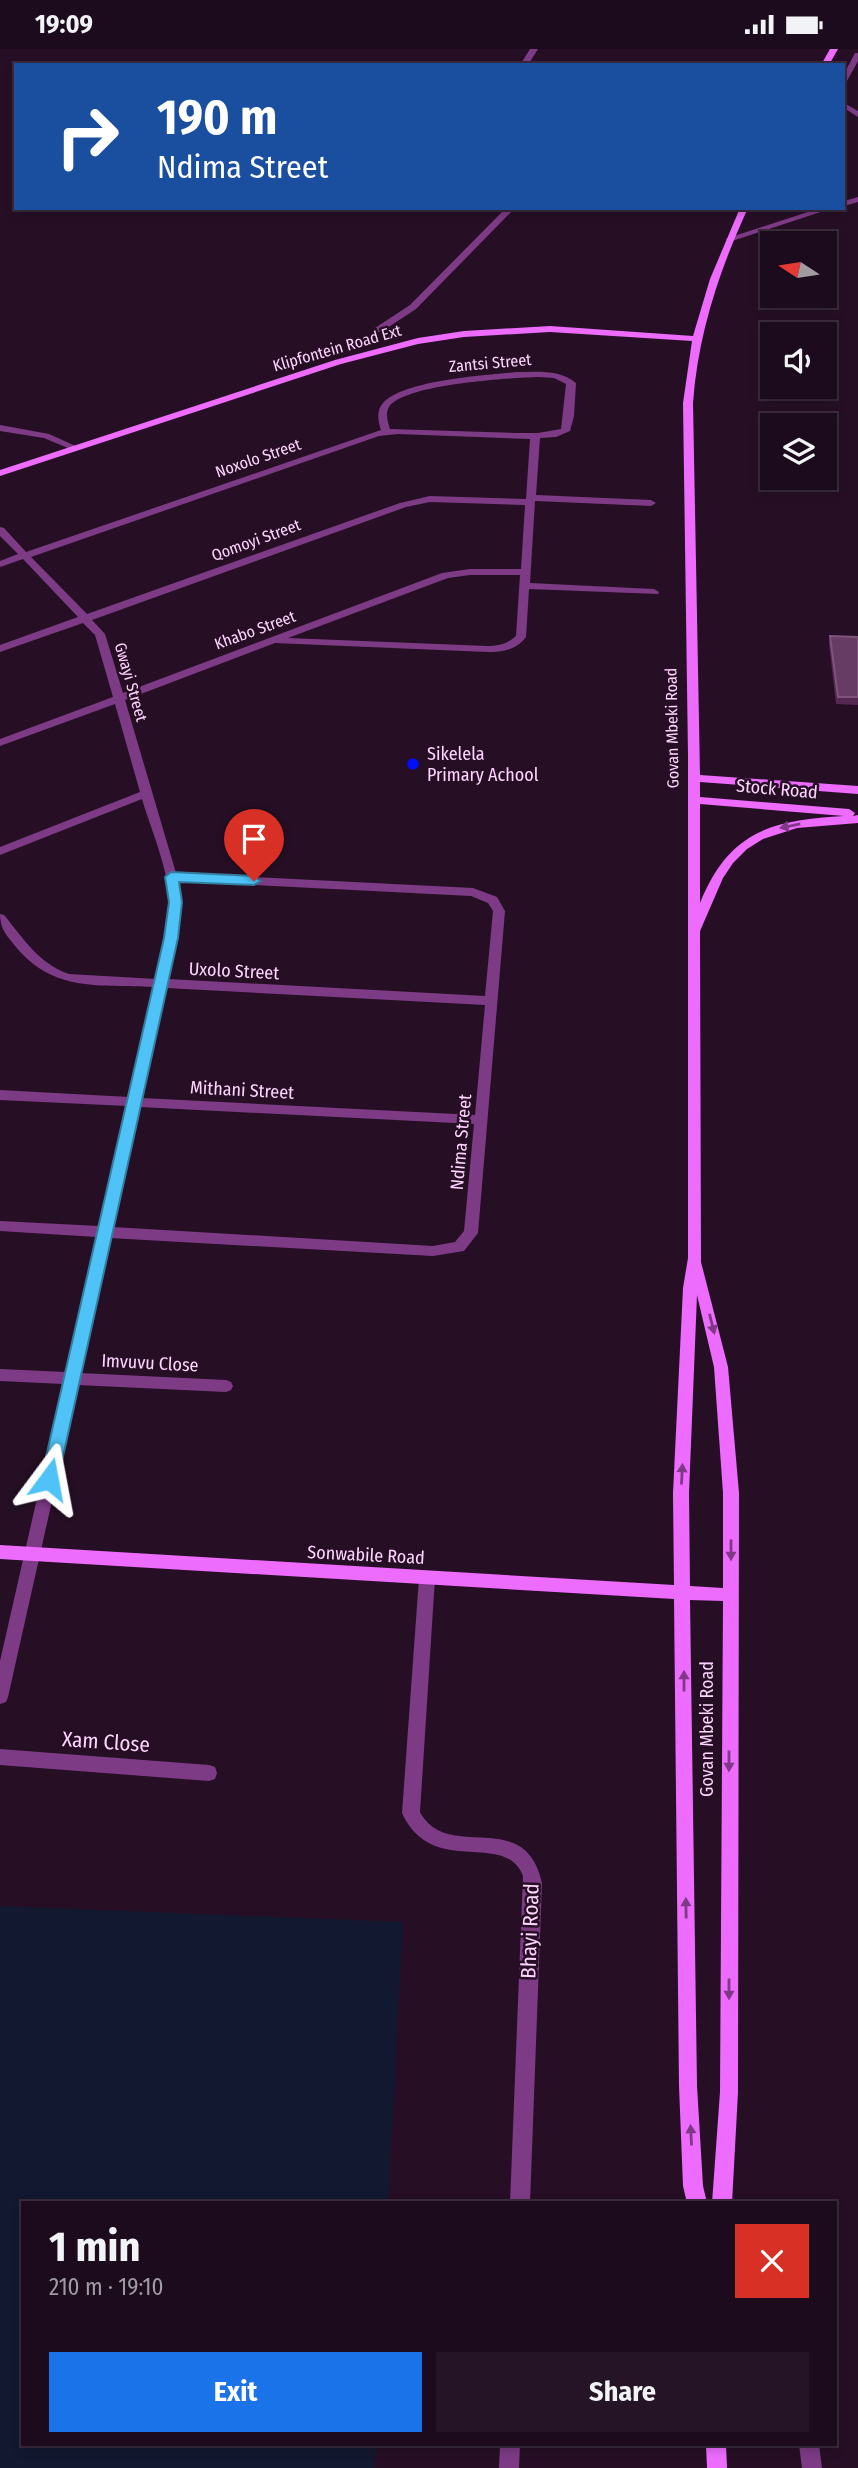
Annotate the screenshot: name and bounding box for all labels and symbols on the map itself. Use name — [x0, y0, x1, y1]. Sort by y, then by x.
north arrow — [760, 231, 836, 308]
street label: Klipfontein Road Ext — [271, 320, 404, 375]
street label: Zantsi Street — [448, 350, 533, 376]
street label: Noxolo Street — [213, 434, 304, 481]
street label: Qomoyi Street — [209, 515, 304, 565]
street label: Khabo Street — [212, 606, 299, 653]
street label: Gwayi Street — [111, 640, 152, 724]
street label: Govan Mbeki Road — [661, 668, 683, 788]
place label: Sikelela Primary Achool — [427, 743, 539, 786]
marker: Sikelela Primary Achool — [405, 756, 421, 772]
street label: Stock Road — [735, 774, 819, 804]
pin — [224, 809, 284, 881]
one-way arrow — [779, 821, 801, 832]
street label: Uxolo Street — [188, 958, 280, 984]
street label: Mithani Street — [189, 1076, 295, 1104]
street label: Ndima Street — [446, 1093, 476, 1191]
one-way arrow — [707, 1313, 718, 1335]
street label: Imvuvu Close — [101, 1349, 199, 1377]
position arrow — [12, 1442, 86, 1516]
one-way arrow — [676, 1463, 687, 1485]
one-way arrow — [725, 1539, 737, 1561]
street label: Sonwabile Road — [307, 1541, 425, 1569]
street label: Govan Mbeki Road — [696, 1661, 718, 1797]
one-way arrow — [678, 1669, 690, 1691]
street label: Xam Close — [61, 1726, 151, 1758]
one-way arrow — [723, 1750, 735, 1772]
street label: Bhayi Road — [515, 1883, 545, 1979]
one-way arrow — [680, 1897, 692, 1919]
one-way arrow — [723, 1978, 735, 2000]
one-way arrow — [685, 2124, 696, 2146]

